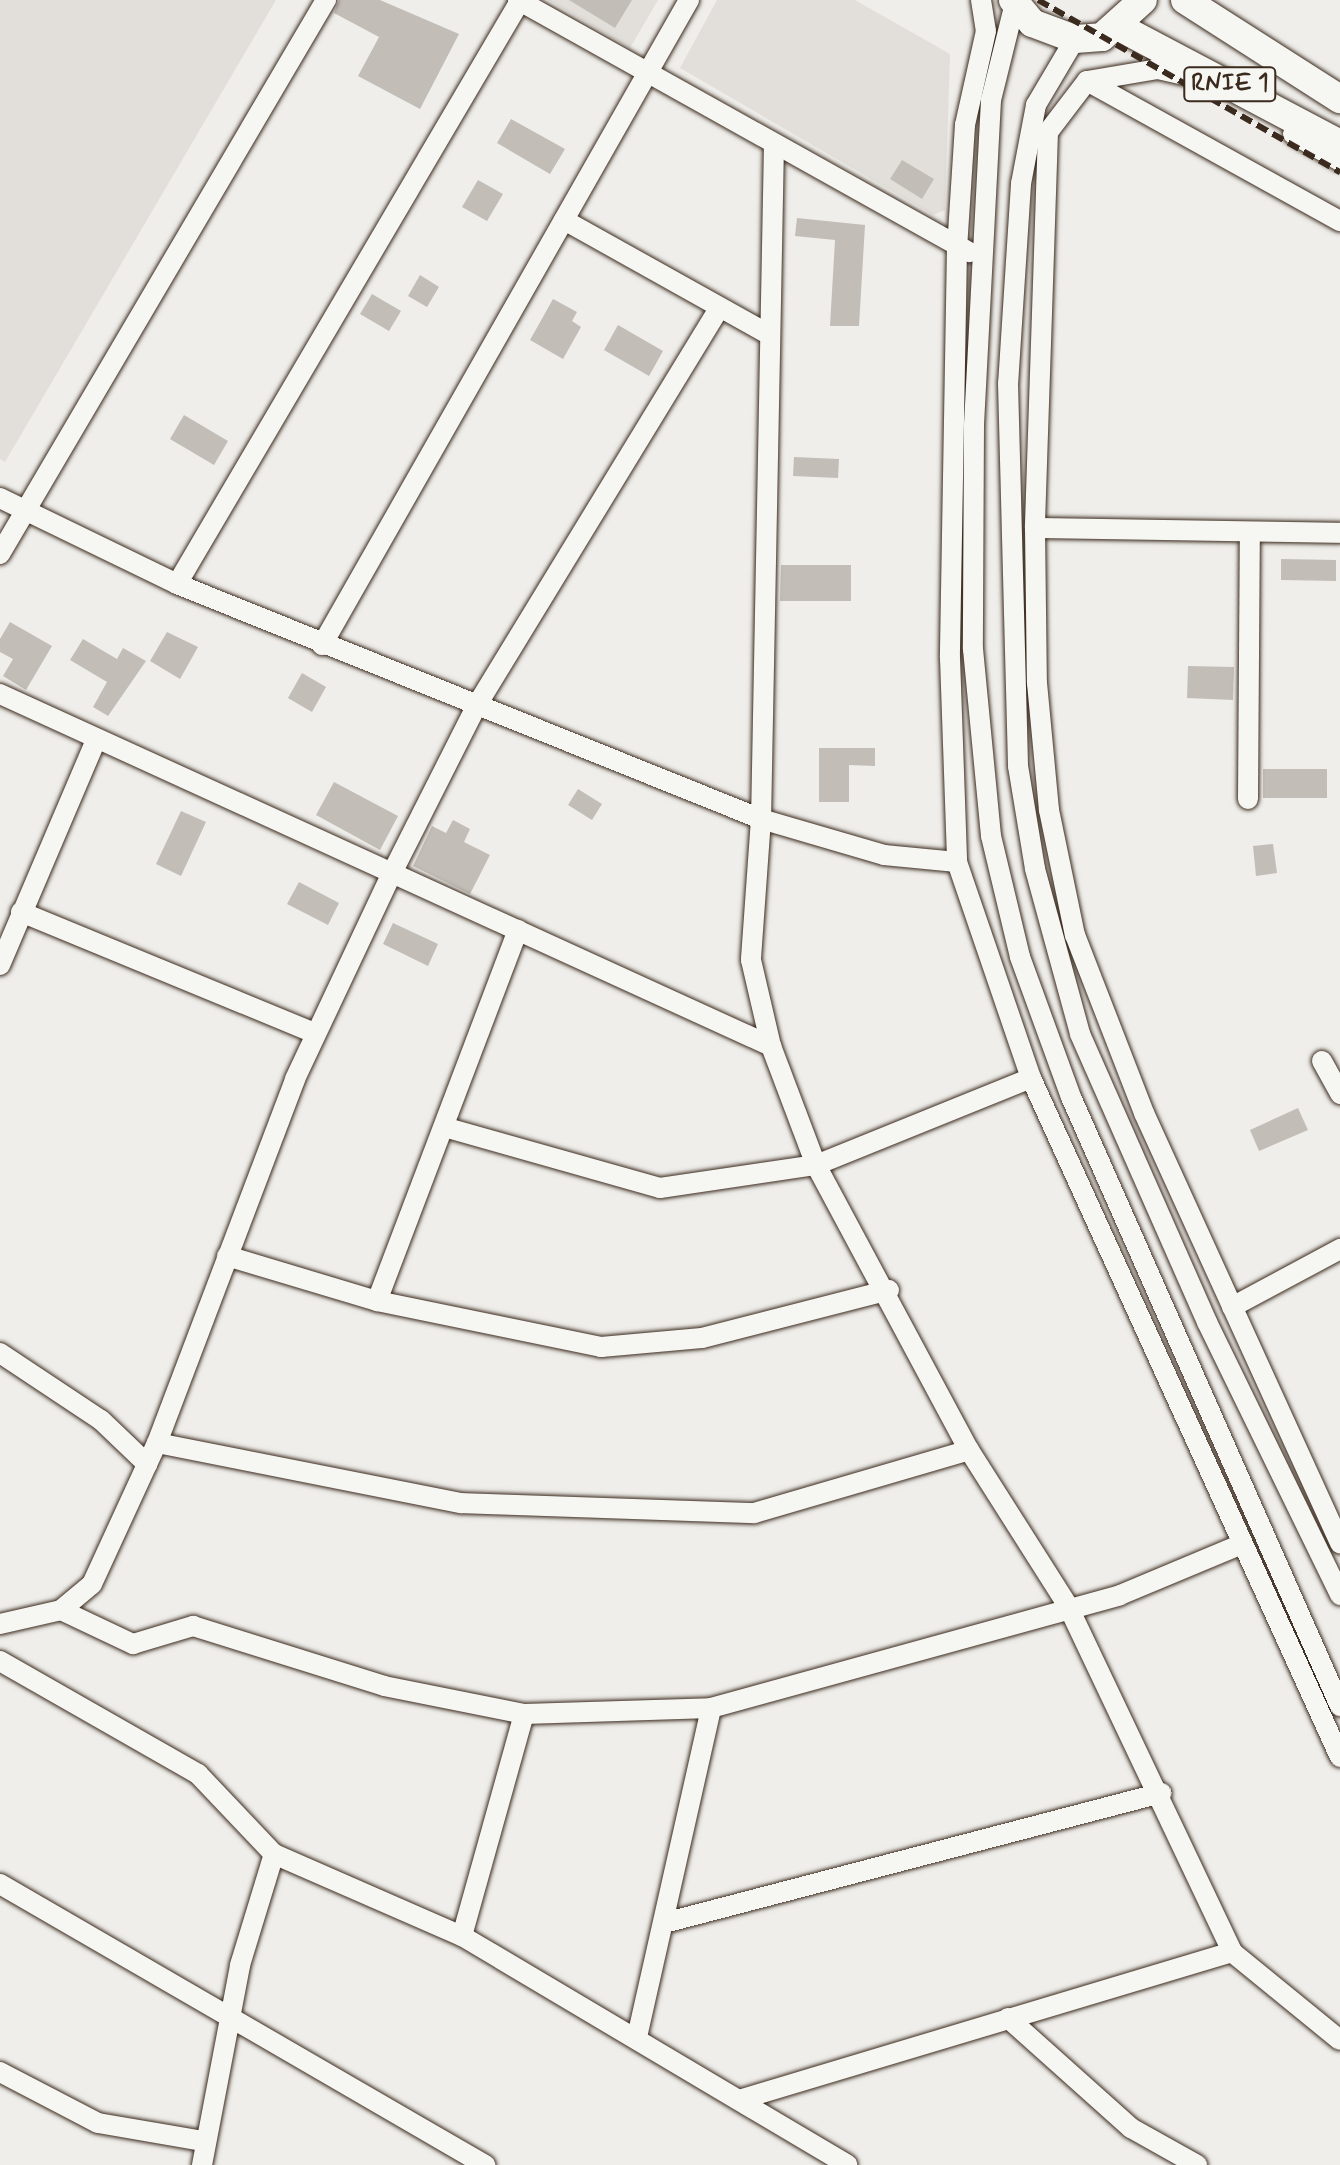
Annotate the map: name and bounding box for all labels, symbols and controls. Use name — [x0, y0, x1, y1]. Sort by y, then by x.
road number: RNIE 1 — [1182, 64, 1278, 104]

